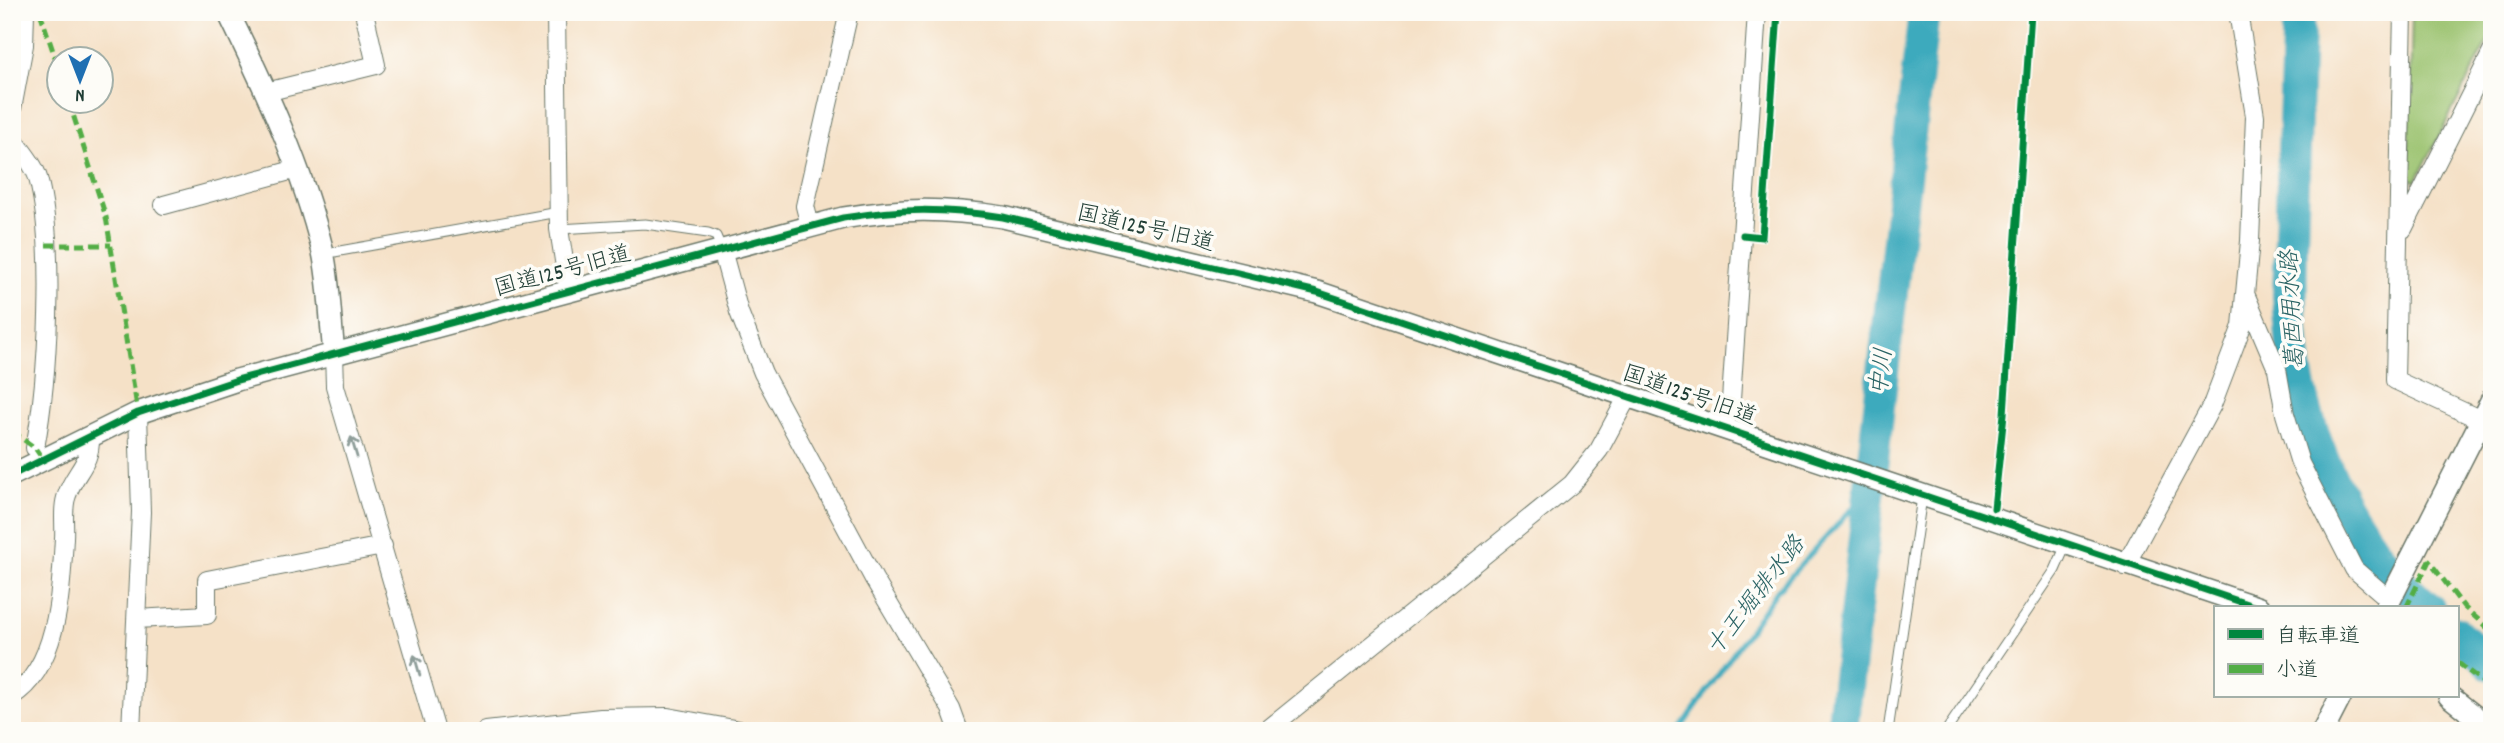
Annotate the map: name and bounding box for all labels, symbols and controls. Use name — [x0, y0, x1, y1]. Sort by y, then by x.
north arrow — [46, 46, 116, 116]
text: N — [75, 80, 85, 107]
street label: 国道125号旧道 — [1073, 198, 1217, 262]
street label: 国道125号旧道 — [491, 239, 635, 307]
water label: 葛西用水路 — [2274, 247, 2314, 371]
water label: 中川 — [1863, 346, 1903, 398]
street label: 国道125号旧道 — [1617, 358, 1761, 436]
one-way arrow — [346, 436, 359, 458]
water label: 十王堀排水路 — [1699, 528, 1816, 664]
legend — [2214, 606, 2458, 698]
text: 自転車道 — [2276, 623, 2360, 653]
one-way arrow — [410, 654, 423, 676]
text: 小道 — [2276, 657, 2318, 687]

